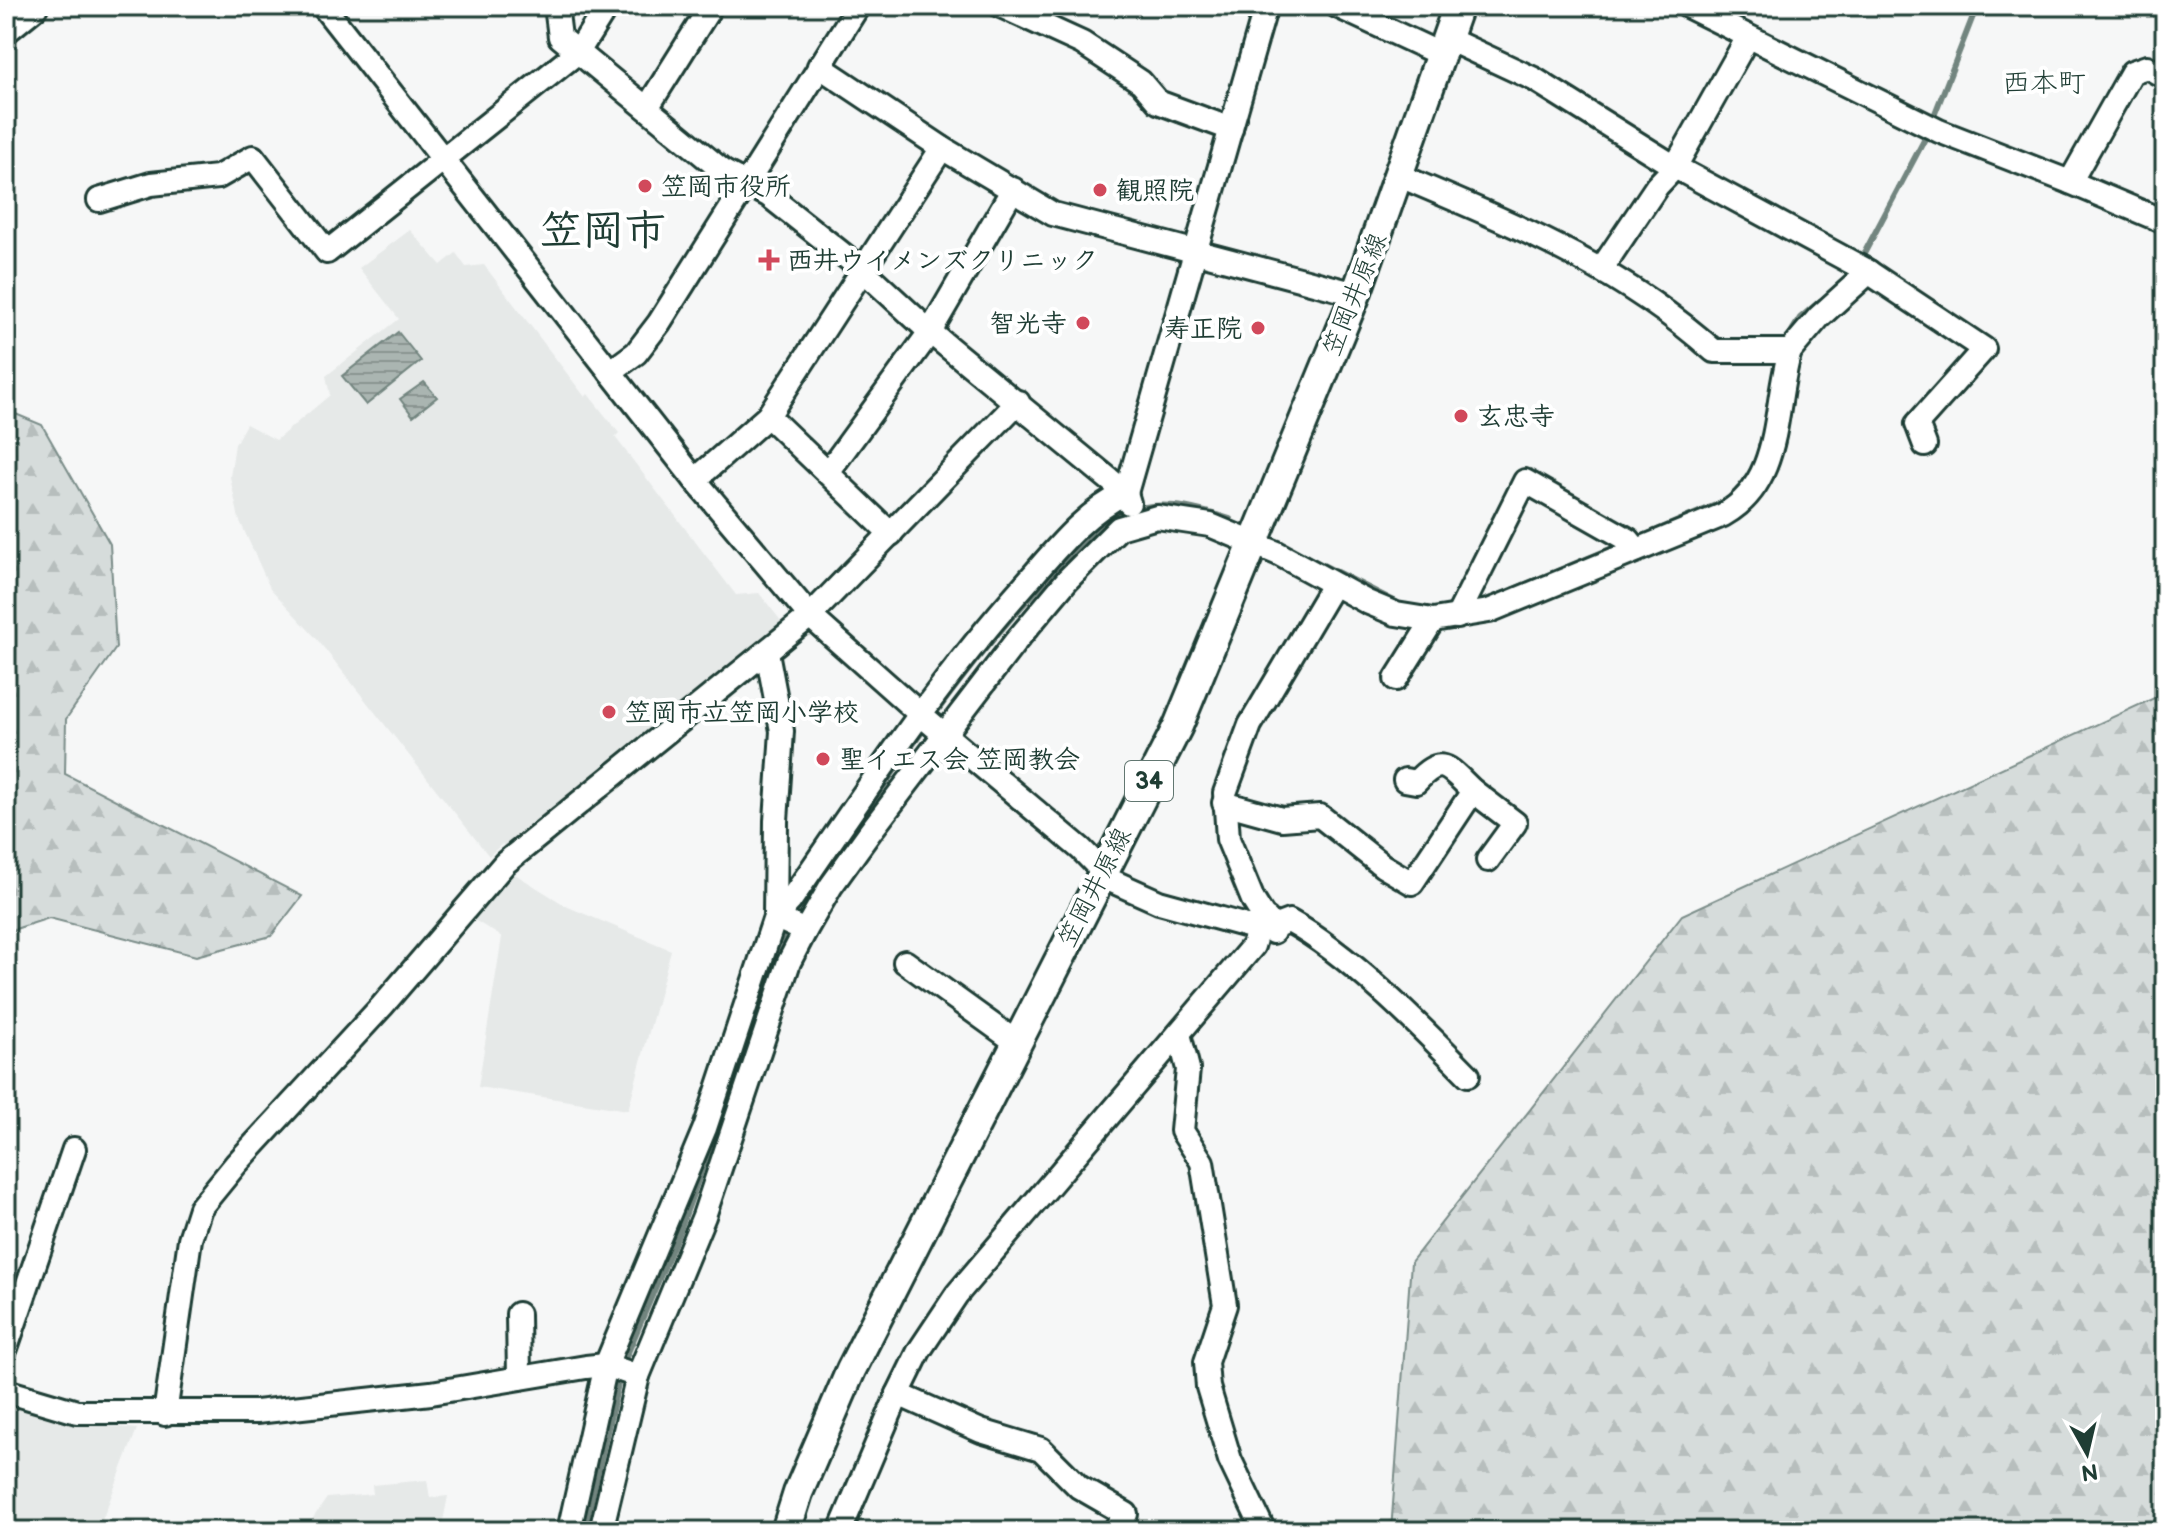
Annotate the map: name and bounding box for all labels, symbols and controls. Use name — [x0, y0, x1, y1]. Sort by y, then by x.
district label: 西本町 — [2002, 67, 2086, 100]
place label: 笠岡市役所 — [661, 172, 791, 203]
place label: 観照院 — [1116, 176, 1194, 207]
marker: 笠岡市役所 — [636, 177, 654, 195]
marker: 観照院 — [1091, 181, 1109, 199]
district label: 笠岡市 — [540, 206, 666, 257]
street label: 笠岡井原線 — [1317, 228, 1394, 361]
place label: 西井ウイメンズクリニック — [787, 246, 1098, 277]
marker: 西井ウイメンズクリニック — [758, 249, 780, 271]
place label: 智光寺 — [989, 309, 1067, 340]
marker: 智光寺 — [1074, 314, 1092, 332]
place label: 寿正院 — [1164, 314, 1242, 345]
marker: 寿正院 — [1249, 319, 1267, 337]
place label: 玄忠寺 — [1477, 402, 1555, 433]
marker: 玄忠寺 — [1452, 407, 1470, 425]
place label: 笠岡市立笠岡小学校 — [625, 698, 859, 729]
marker: 笠岡市立笠岡小学校 — [600, 703, 618, 721]
place label: 聖イエス会 笠岡教会 — [839, 745, 1080, 776]
marker: 聖イエス会 笠岡教会 — [814, 750, 832, 768]
road number: 34 — [1125, 761, 1173, 801]
street label: 笠岡井原線 — [1052, 823, 1139, 953]
north arrow — [2047, 1413, 2127, 1493]
text: N — [2080, 1457, 2100, 1486]

